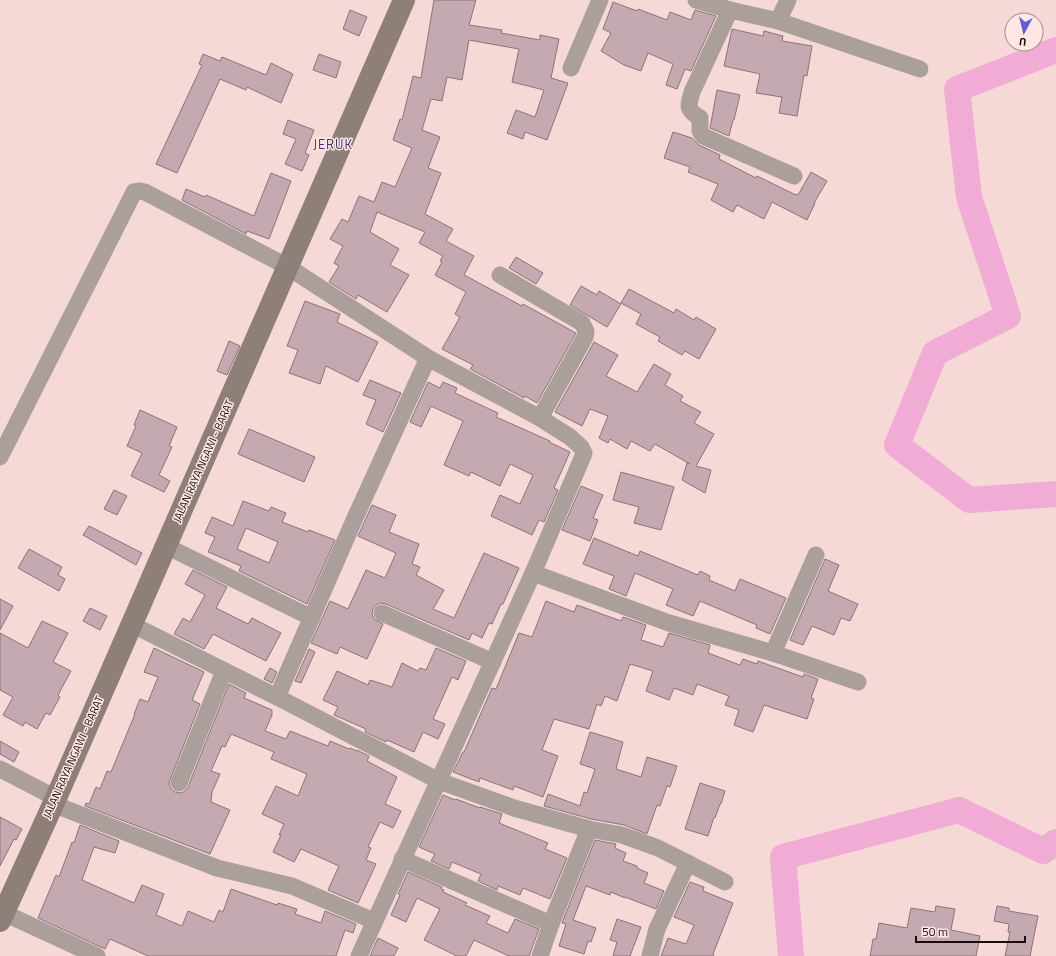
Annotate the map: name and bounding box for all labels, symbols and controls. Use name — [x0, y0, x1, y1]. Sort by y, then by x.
north arrow — [1004, 12, 1044, 52]
text: U — [1018, 34, 1027, 50]
district label: JERUK — [313, 134, 353, 154]
street label: JALAN RAYA NGAWI - BARAT — [169, 397, 237, 525]
street label: JALAN RAYA NGAWI - BARAT — [39, 693, 107, 821]
scale bar — [916, 918, 1025, 944]
text: 50 m — [922, 922, 948, 941]

